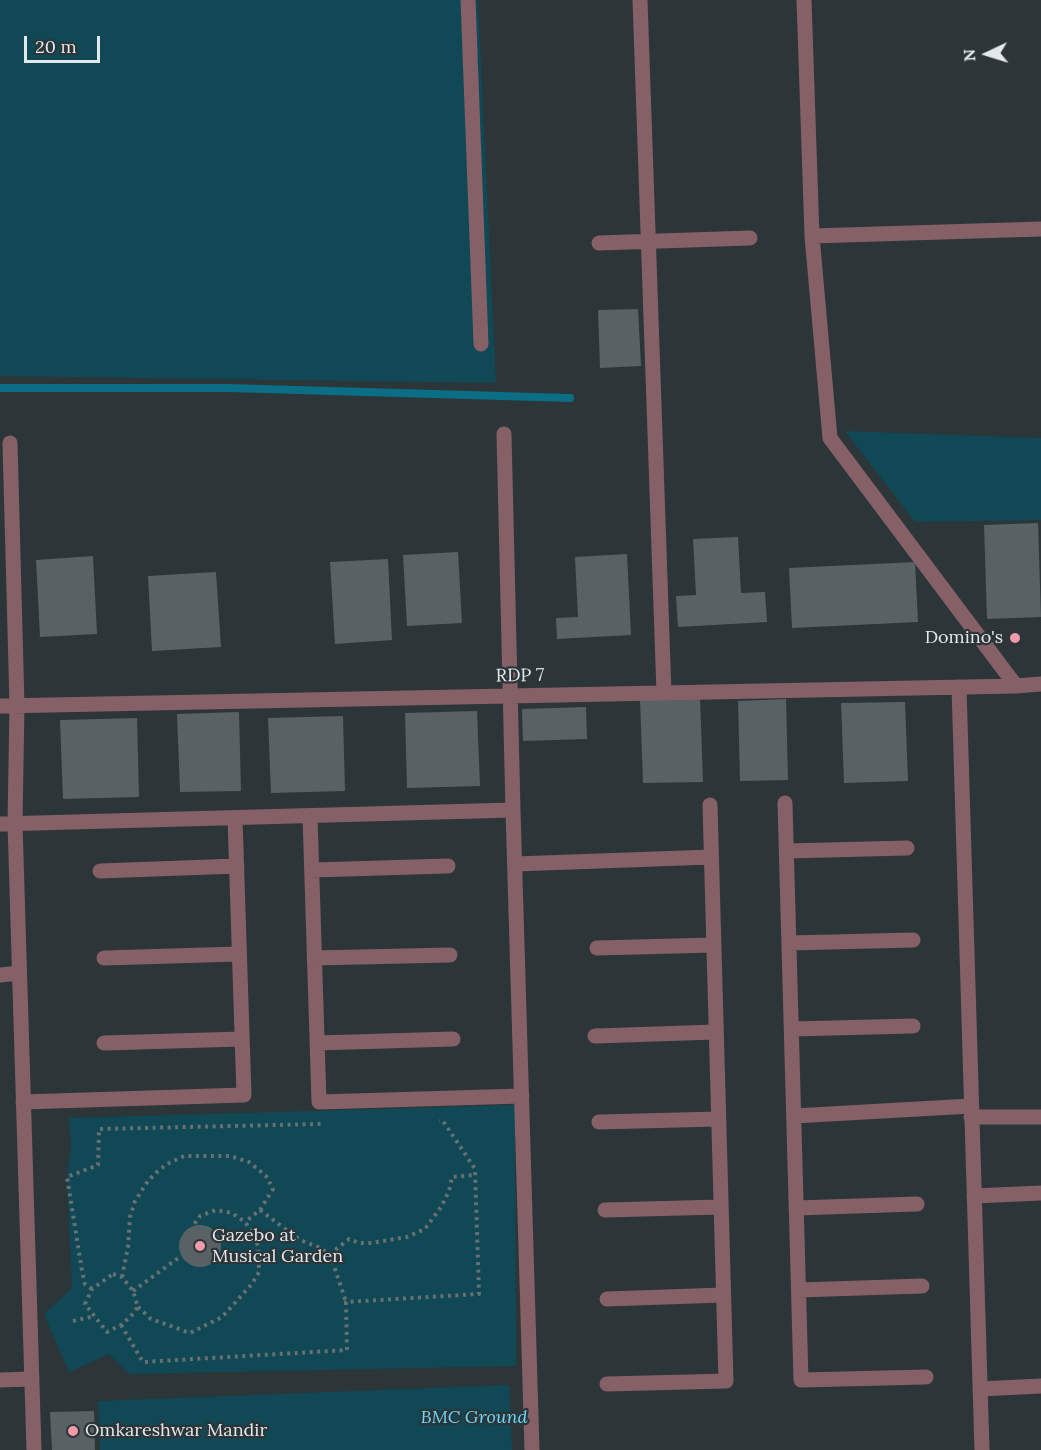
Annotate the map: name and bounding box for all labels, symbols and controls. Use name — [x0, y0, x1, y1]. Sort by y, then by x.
scale bar — [27, 24, 104, 62]
north arrow — [957, 24, 1017, 84]
text: 20 m — [35, 35, 77, 58]
text: N — [959, 48, 979, 62]
place label: Domino's — [925, 627, 1003, 649]
marker: Domino's — [1008, 631, 1022, 645]
street label: RDP 7 — [496, 665, 544, 687]
place label: Gazebo at Musical Garden — [212, 1225, 343, 1268]
marker: Gazebo at Musical Garden — [193, 1239, 207, 1253]
park label: BMC Ground — [420, 1407, 528, 1429]
place label: Omkareshwar Mandir — [85, 1420, 267, 1442]
marker: Omkareshwar Mandir — [66, 1424, 80, 1438]

